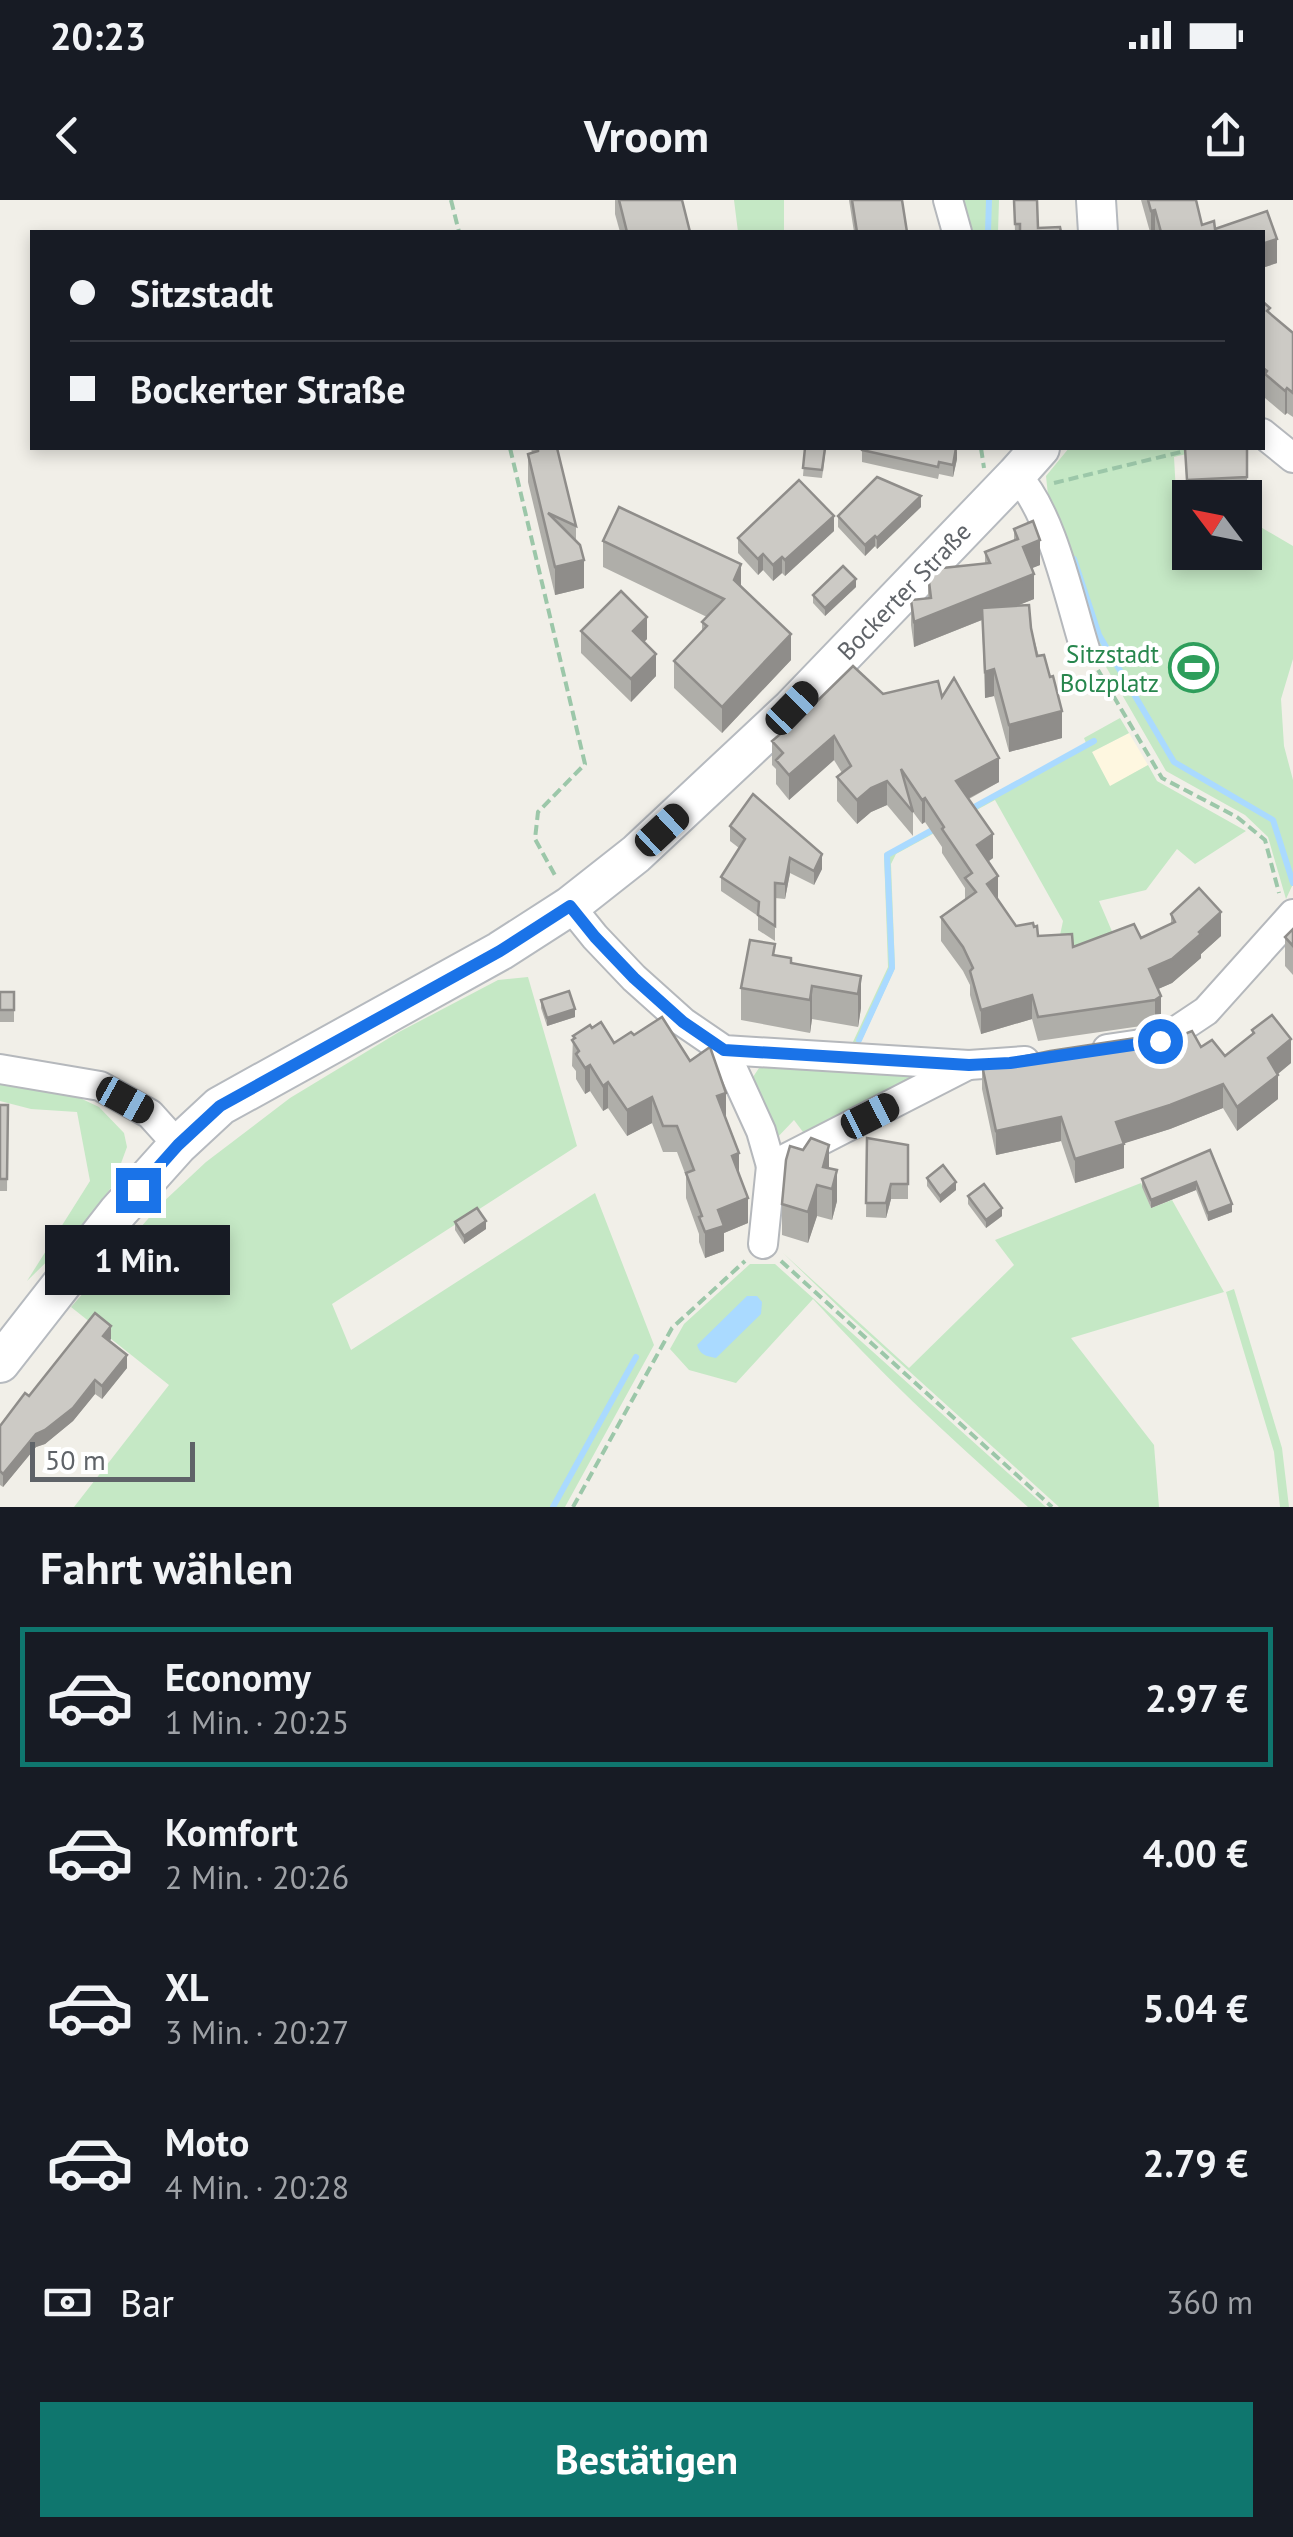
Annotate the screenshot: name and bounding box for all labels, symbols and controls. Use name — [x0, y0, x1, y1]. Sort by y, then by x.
text: 20:23 — [50, 11, 146, 60]
text: Vroom — [584, 106, 709, 164]
icon: back — [40, 108, 95, 163]
icon: share — [1198, 108, 1253, 163]
text: Sitzstadt — [130, 268, 273, 317]
text: Bockerter Straße — [130, 364, 405, 413]
north arrow — [1172, 480, 1262, 570]
map controls — [1172, 480, 1262, 570]
street label: Bockerter Straße — [830, 515, 978, 667]
place label: Sitzstadt Bolzplatz — [1060, 638, 1160, 699]
sports icon: Sitzstadt Bolzplatz — [1168, 642, 1220, 694]
car — [760, 676, 824, 740]
car — [630, 799, 694, 861]
route start — [1138, 1019, 1183, 1064]
car — [91, 1072, 159, 1128]
car — [836, 1089, 904, 1143]
route end — [116, 1168, 161, 1213]
callout: 1 Min. — [46, 1225, 230, 1295]
text: 1 Min. — [95, 1239, 180, 1281]
scale bar — [30, 1437, 195, 1482]
text: 50 m — [45, 1441, 106, 1478]
text: Fahrt wählen — [40, 1538, 293, 1596]
icon: car — [45, 1652, 135, 1742]
text: Economy — [165, 1652, 311, 1701]
text: 2.97 € — [1145, 1673, 1248, 1722]
text: 1 Min. · 20:25 — [165, 1701, 349, 1743]
icon: car — [45, 1807, 135, 1897]
text: Komfort — [165, 1807, 298, 1856]
text: 4.00 € — [1143, 1828, 1248, 1877]
text: 2 Min. · 20:26 — [165, 1856, 349, 1898]
icon: car — [45, 1962, 135, 2052]
text: XL — [165, 1962, 209, 2011]
text: 5.04 € — [1143, 1983, 1248, 2032]
text: 3 Min. · 20:27 — [165, 2011, 349, 2053]
icon: car — [45, 2117, 135, 2207]
text: Moto — [165, 2117, 249, 2166]
text: 2.79 € — [1143, 2138, 1248, 2187]
text: 4 Min. · 20:28 — [165, 2166, 349, 2208]
icon: cash — [40, 2275, 95, 2330]
text: Bar — [120, 2278, 174, 2327]
text: 360 m — [1166, 2281, 1253, 2323]
button: Bestätigen — [40, 2402, 1253, 2517]

